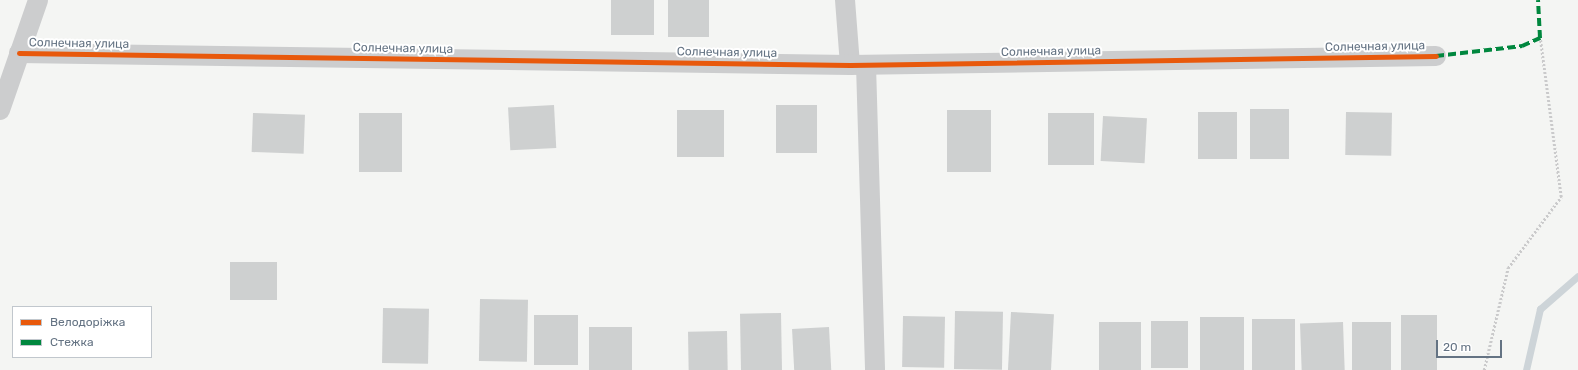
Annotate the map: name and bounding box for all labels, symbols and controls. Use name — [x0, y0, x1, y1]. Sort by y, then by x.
street label: Солнечная улица — [29, 36, 129, 52]
street label: Солнечная улица — [1325, 39, 1425, 55]
street label: Солнечная улица — [353, 41, 453, 57]
street label: Солнечная улица — [1001, 44, 1101, 60]
street label: Солнечная улица — [677, 45, 777, 61]
legend — [12, 306, 152, 358]
text: Велодоріжка — [50, 315, 125, 329]
scale bar — [1438, 332, 1504, 358]
text: Стежка — [50, 335, 94, 349]
text: 20 m — [1443, 340, 1471, 354]

